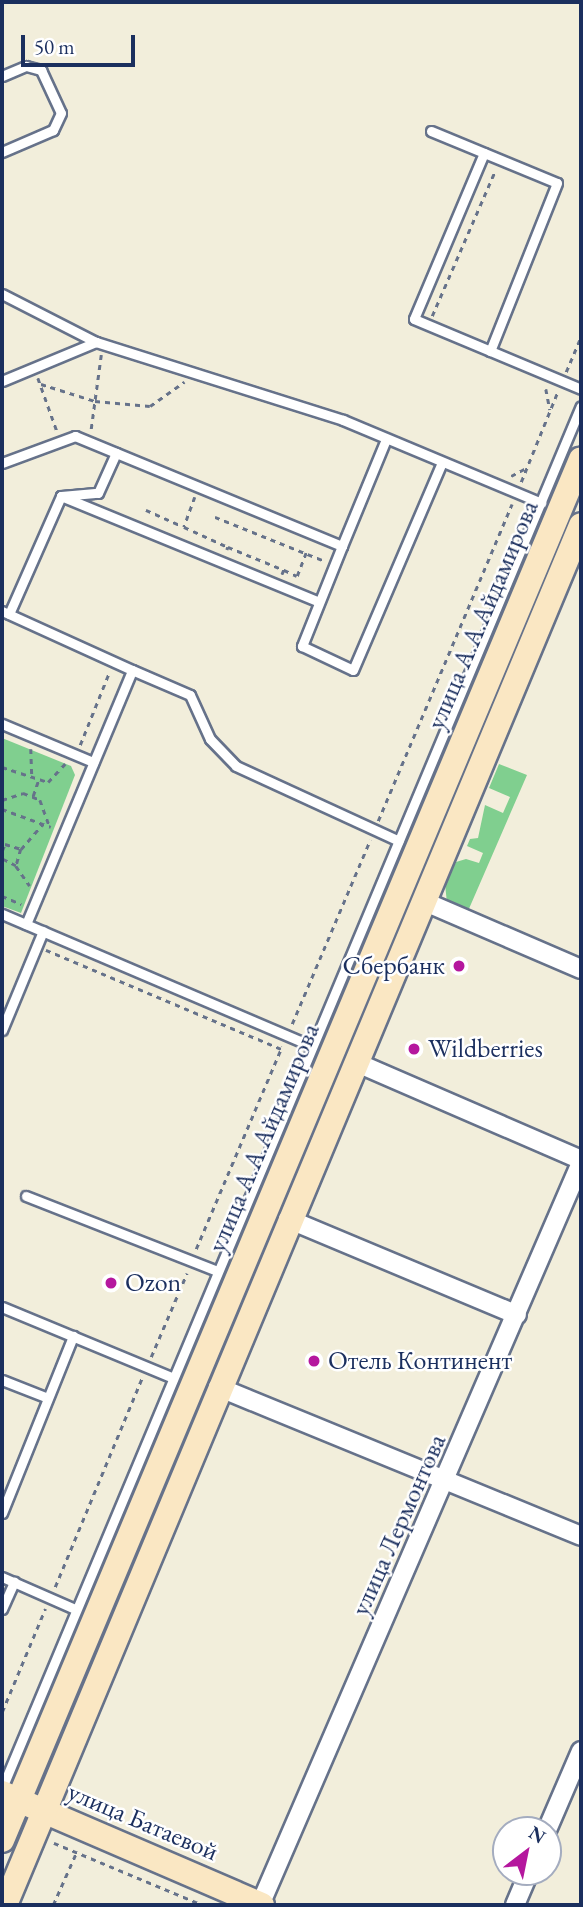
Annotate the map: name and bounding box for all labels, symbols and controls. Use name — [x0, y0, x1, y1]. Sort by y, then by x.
scale bar — [24, 21, 138, 65]
text: 50 m — [34, 33, 75, 60]
street label: улица А.А.Айдамирова — [421, 496, 545, 734]
place label: Сбербанк — [342, 950, 445, 982]
marker: Сбербанк — [451, 958, 467, 974]
street label: улица А.А.Айдамирова — [202, 1019, 326, 1257]
place label: Wildberries — [428, 1033, 543, 1065]
marker: Wildberries — [406, 1041, 422, 1057]
place label: Ozon — [125, 1267, 181, 1299]
marker: Ozon — [103, 1275, 119, 1291]
place label: Отель Континент — [328, 1345, 512, 1377]
marker: Отель Континент — [306, 1353, 322, 1369]
street label: улица Лермонтова — [345, 1429, 453, 1621]
street label: улица Батаевой — [63, 1776, 223, 1868]
north arrow — [492, 1816, 562, 1886]
text: N — [524, 1820, 550, 1849]

